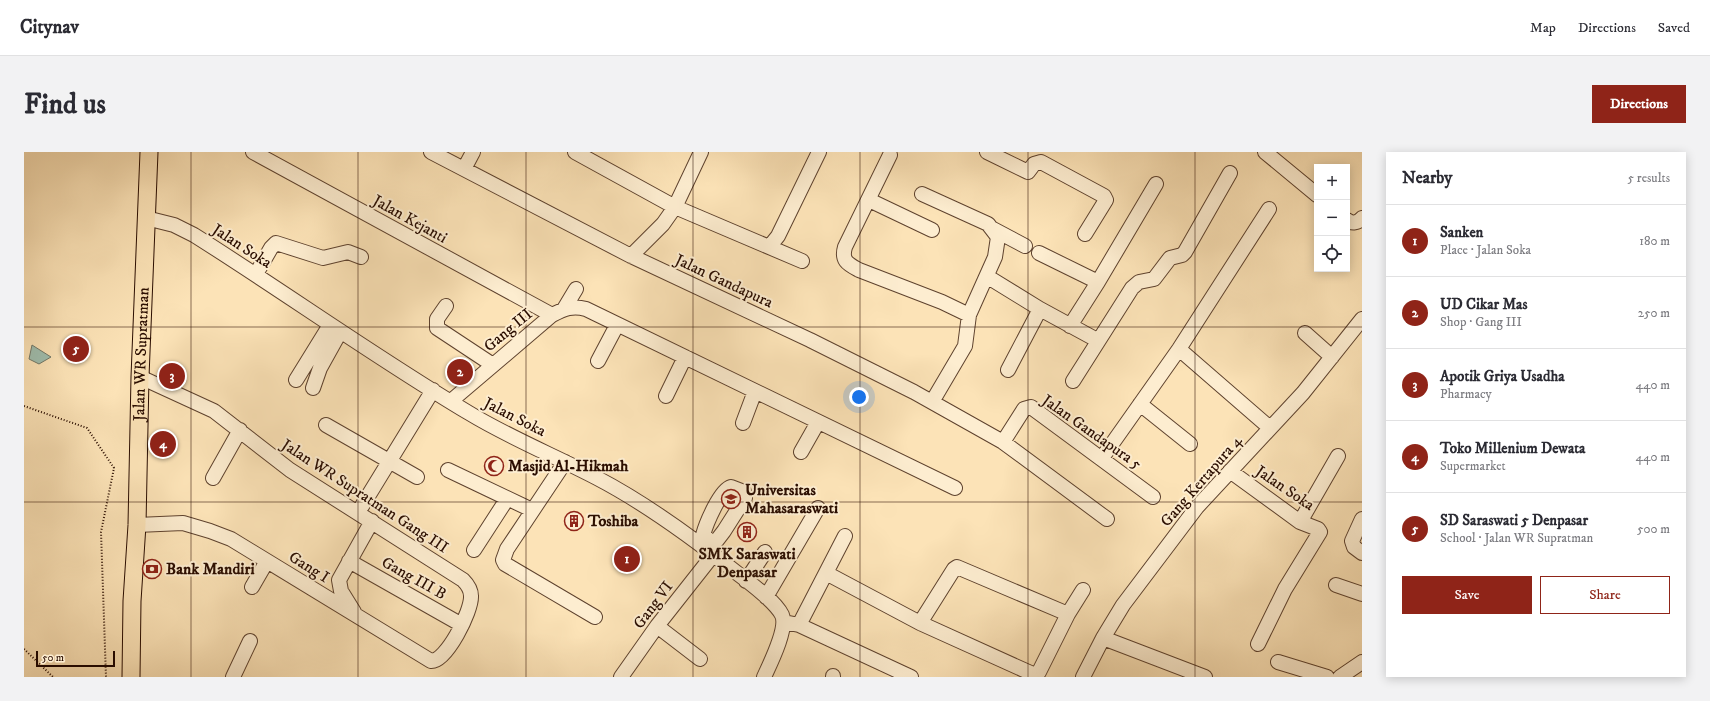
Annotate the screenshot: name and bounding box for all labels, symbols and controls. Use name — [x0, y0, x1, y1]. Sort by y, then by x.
text: Citynav — [20, 16, 79, 39]
text: Map — [1530, 19, 1556, 37]
text: Directions — [1578, 19, 1636, 37]
text: Saved — [1658, 19, 1690, 37]
button: Directions — [1592, 85, 1686, 123]
text: Find us — [24, 87, 106, 122]
map controls — [1314, 164, 1350, 272]
button: + — [1314, 164, 1350, 200]
text: Nearby — [1402, 167, 1452, 189]
text: 5 results — [1628, 170, 1670, 186]
street label: Jalan Kejanti — [367, 189, 451, 248]
button: − — [1314, 200, 1350, 236]
street label: Jalan Soka — [207, 218, 276, 273]
text: Sanken — [1440, 223, 1483, 242]
text: 1 — [1413, 233, 1417, 249]
text: 180 m — [1639, 233, 1670, 249]
button: locate — [1314, 236, 1350, 272]
text: Place · Jalan Soka — [1440, 242, 1531, 258]
street label: Jalan Gandapura — [670, 249, 776, 313]
street label: Jalan WR Supratman — [129, 286, 154, 423]
text: UD Cikar Mas — [1440, 295, 1527, 314]
street label: Gang III — [480, 304, 537, 356]
text: 2 — [1412, 305, 1418, 321]
text: 250 m — [1638, 305, 1670, 321]
text: Shop · Gang III — [1440, 314, 1522, 330]
pin: 5 — [63, 334, 89, 364]
pin: 2 — [447, 357, 473, 387]
pin: 3 — [159, 361, 185, 391]
text: Apotik Griya Usadha — [1440, 367, 1565, 386]
text: 3 — [1413, 377, 1417, 393]
text: 440 m — [1635, 377, 1670, 393]
text: Pharmacy — [1440, 386, 1492, 402]
your location — [849, 387, 869, 407]
street label: Jalan Gandapura 5 — [1037, 389, 1146, 474]
street label: Jalan Soka — [479, 392, 550, 441]
pin: 4 — [150, 429, 176, 459]
street label: Gang Kertapura 4 — [1156, 431, 1247, 531]
street label: Jalan WR Supratman Gang III — [276, 433, 452, 558]
text: Toko Millenium Dewata — [1440, 439, 1585, 458]
text: 4 — [1411, 449, 1419, 465]
text: 440 m — [1635, 449, 1670, 465]
mosque icon: Masjid Al-Hikmah — [483, 455, 505, 477]
place label: Masjid Al-Hikmah — [508, 456, 629, 476]
text: Supermarket — [1440, 458, 1506, 474]
street label: Jalan Soka — [1250, 460, 1319, 515]
place label: Universitas Mahasaraswati — [745, 480, 838, 518]
school or university icon: Universitas Mahasaraswati — [720, 488, 742, 510]
building icon: Toshiba — [563, 510, 585, 532]
place label: Toshiba — [587, 511, 640, 531]
text: SD Saraswati 5 Denpasar — [1440, 511, 1588, 530]
building icon: SMK Saraswati Denpasar — [736, 521, 758, 543]
text: 5 — [1412, 521, 1418, 537]
text: 500 m — [1637, 521, 1670, 537]
text: School · Jalan WR Supratman — [1440, 530, 1593, 546]
pin: 1 — [614, 544, 640, 574]
place label: SMK Saraswati Denpasar — [698, 544, 796, 582]
street label: Gang I — [285, 547, 333, 587]
street label: Gang III B — [378, 552, 450, 604]
bank icon: Bank Mandiri — [141, 558, 163, 580]
place label: Bank Mandiri — [166, 559, 255, 579]
button: Save — [1402, 576, 1532, 614]
button: Share — [1540, 576, 1670, 614]
street label: Gang VI — [629, 577, 678, 633]
scale bar — [36, 649, 115, 668]
text: 50 m — [42, 651, 64, 665]

